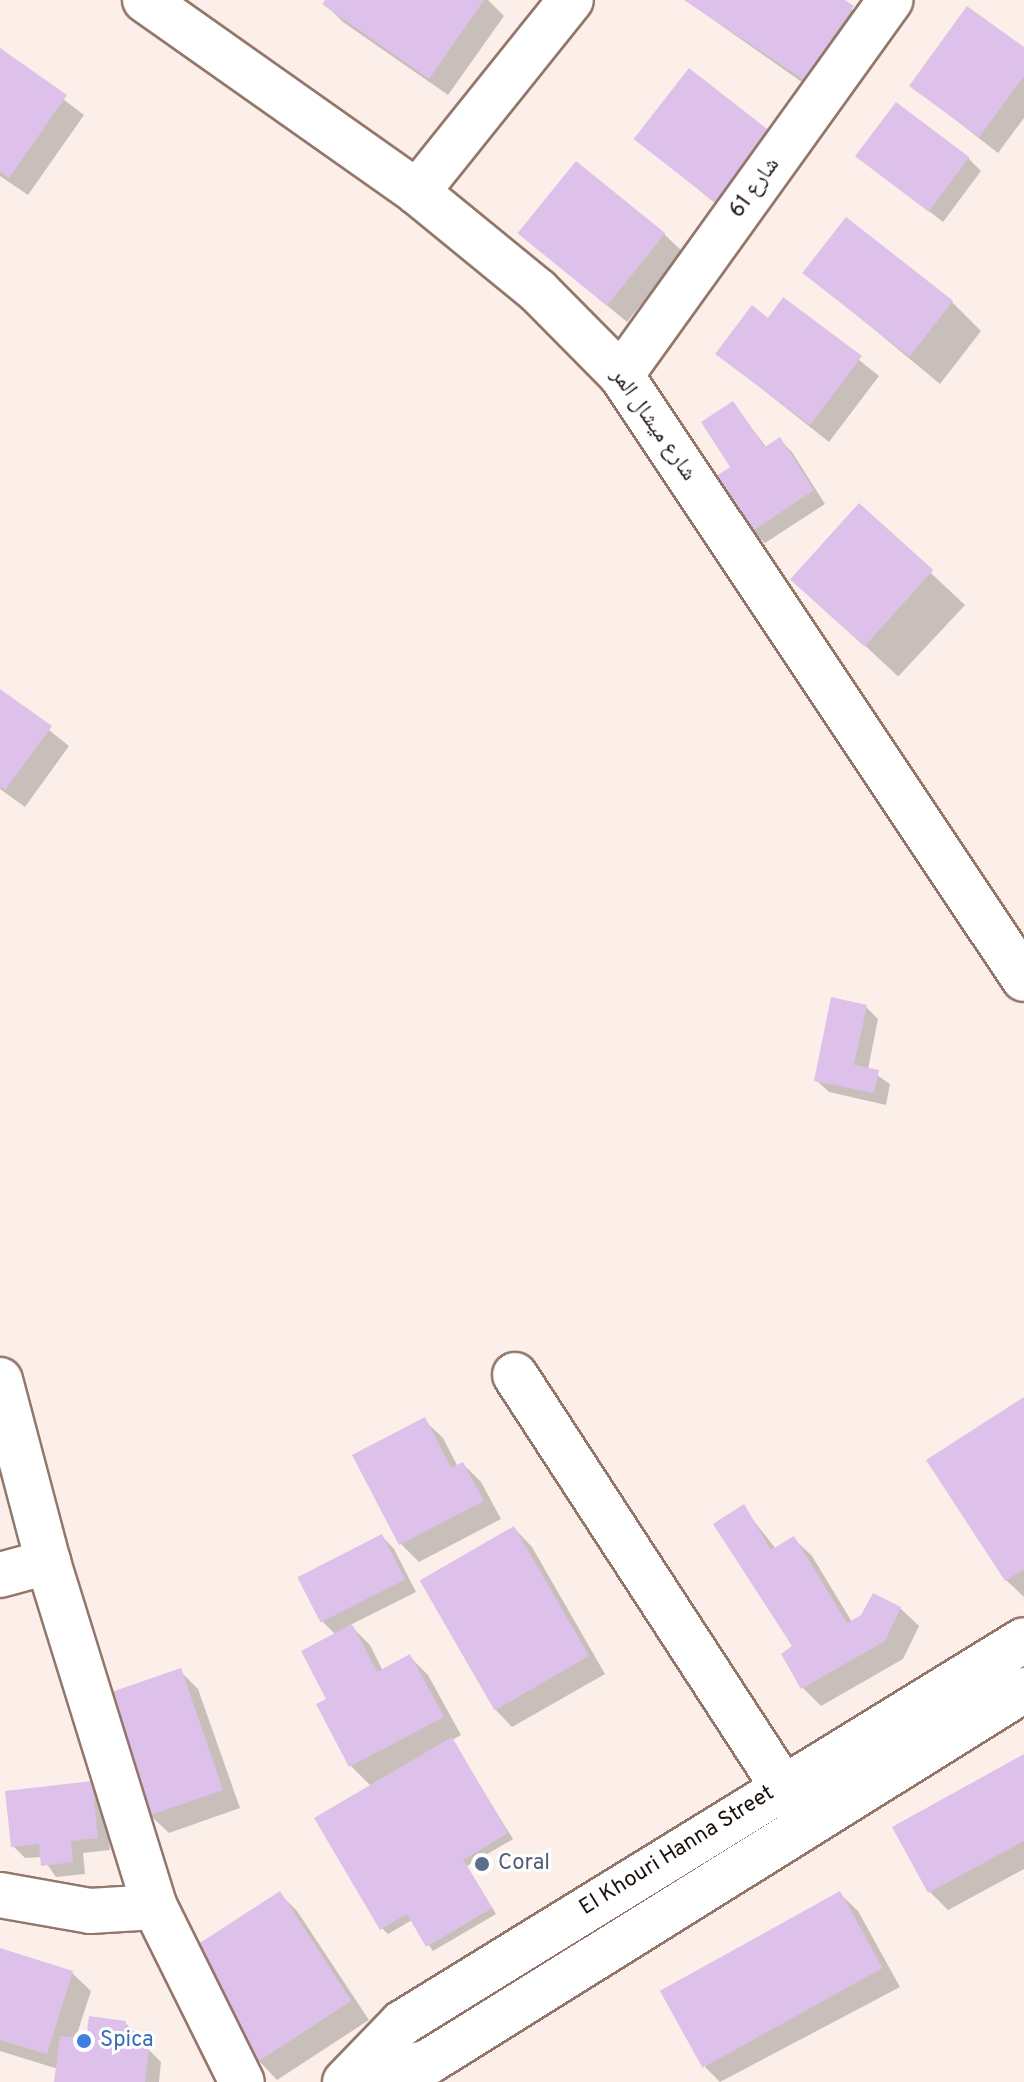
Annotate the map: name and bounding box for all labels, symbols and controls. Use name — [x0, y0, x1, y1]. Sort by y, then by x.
street label: شارع 61 — [724, 153, 786, 223]
street label: شارع ميشال المر — [605, 364, 701, 486]
street label: El Khouri Hanna Street — [575, 1780, 779, 1922]
place label: Coral — [498, 1851, 550, 1877]
marker: Coral — [473, 1855, 491, 1873]
place label: Spica — [100, 2028, 154, 2054]
marker: Spica — [75, 2032, 93, 2050]

